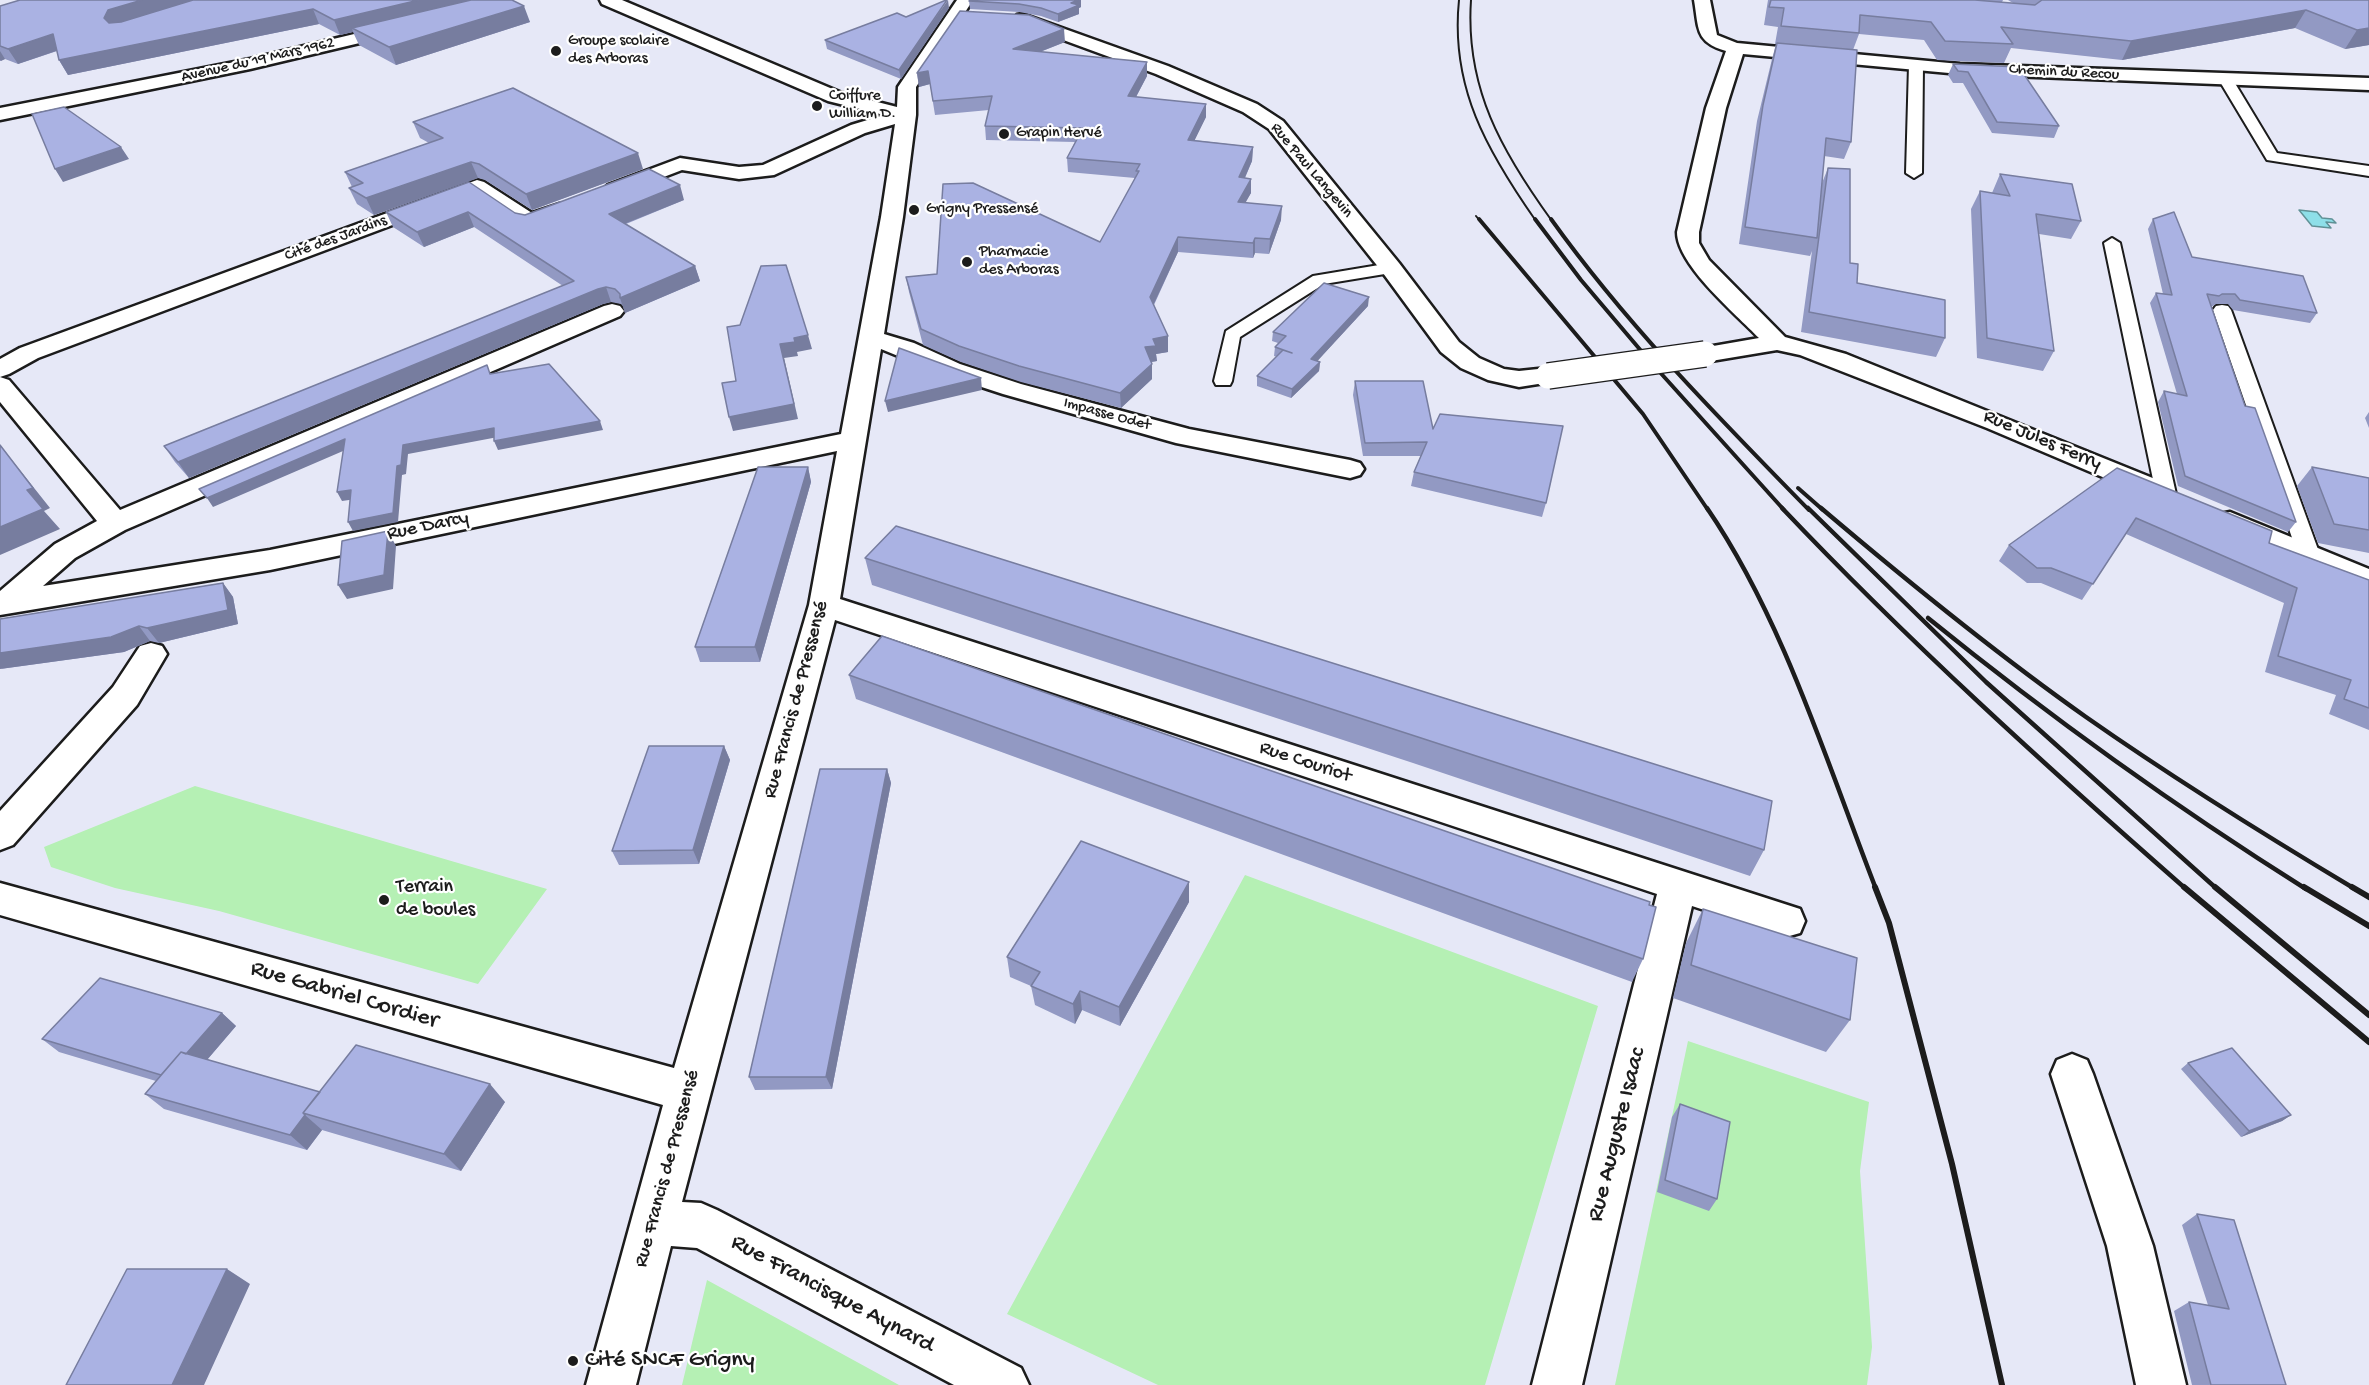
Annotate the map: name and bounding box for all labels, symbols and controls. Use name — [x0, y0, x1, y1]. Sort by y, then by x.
place label: Groupe scolaire des Arboras — [568, 32, 669, 70]
street label: Avenue du 19 Mars 1962 — [180, 34, 336, 88]
marker: Groupe scolaire des Arboras — [549, 44, 563, 58]
street label: Chemin du Recou — [2008, 61, 2120, 85]
place label: Coiffure William D. — [829, 87, 896, 125]
marker: Coiffure William D. — [810, 99, 824, 113]
street label: Rue Paul Langevin — [1266, 120, 1356, 222]
place label: Grapin Hervé — [1016, 124, 1102, 144]
marker: Grapin Hervé — [997, 127, 1011, 141]
place label: Grigny Pressensé — [926, 200, 1038, 220]
marker: Grigny Pressensé — [907, 203, 921, 217]
street label: Cité des Jardins — [282, 212, 390, 266]
place label: Pharmacie des Arboras — [979, 243, 1059, 281]
marker: Pharmacie des Arboras — [960, 255, 974, 269]
street label: Impasse Odet — [1061, 394, 1153, 436]
street label: Rue Jules Ferry — [1979, 405, 2105, 477]
street label: Rue Darcy — [385, 507, 471, 547]
street label: Rue Francis de Pressensé — [759, 599, 835, 801]
street label: Rue Couriot — [1256, 737, 1354, 789]
place label: Terrain de boules — [396, 876, 475, 923]
marker: Terrain de boules — [377, 893, 391, 907]
street label: Rue Gabriel Cordier — [247, 955, 441, 1037]
street label: Rue Auguste Isaac — [1582, 1045, 1654, 1225]
street label: Rue Francis de Pressensé — [630, 1068, 706, 1270]
street label: Rue Francisque Aynard — [725, 1229, 939, 1361]
place label: Cité SNCF Grigny — [585, 1347, 755, 1375]
marker: Cité SNCF Grigny — [566, 1354, 580, 1368]

